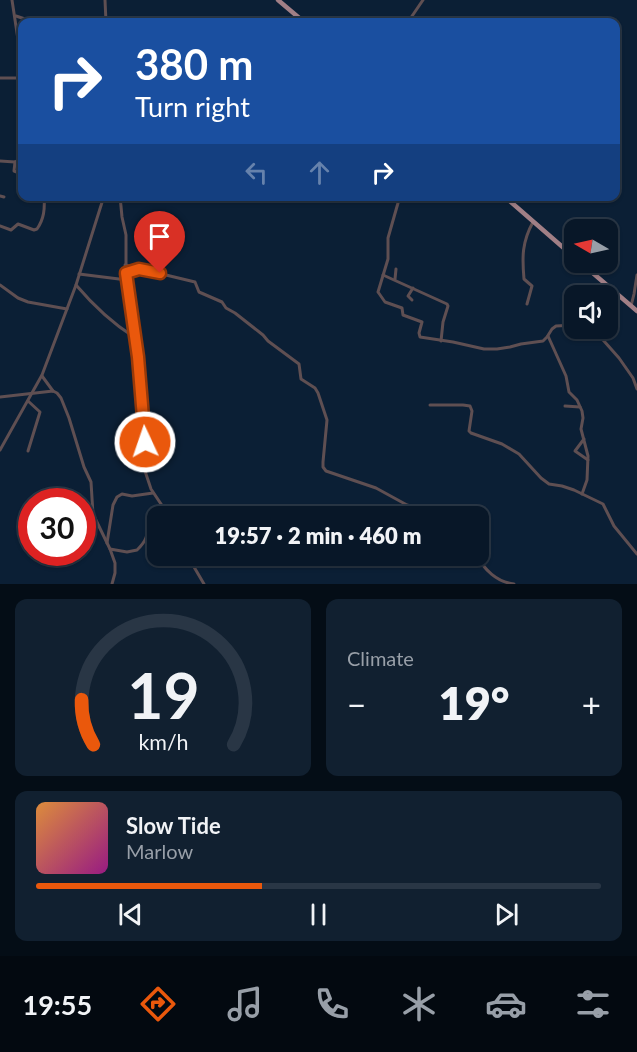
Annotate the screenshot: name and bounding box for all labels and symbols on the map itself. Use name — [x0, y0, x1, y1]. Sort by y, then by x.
pin — [134, 211, 185, 273]
north arrow — [564, 219, 618, 273]
position arrow — [113, 410, 177, 474]
speed limit sign: 30 — [18, 488, 96, 566]

